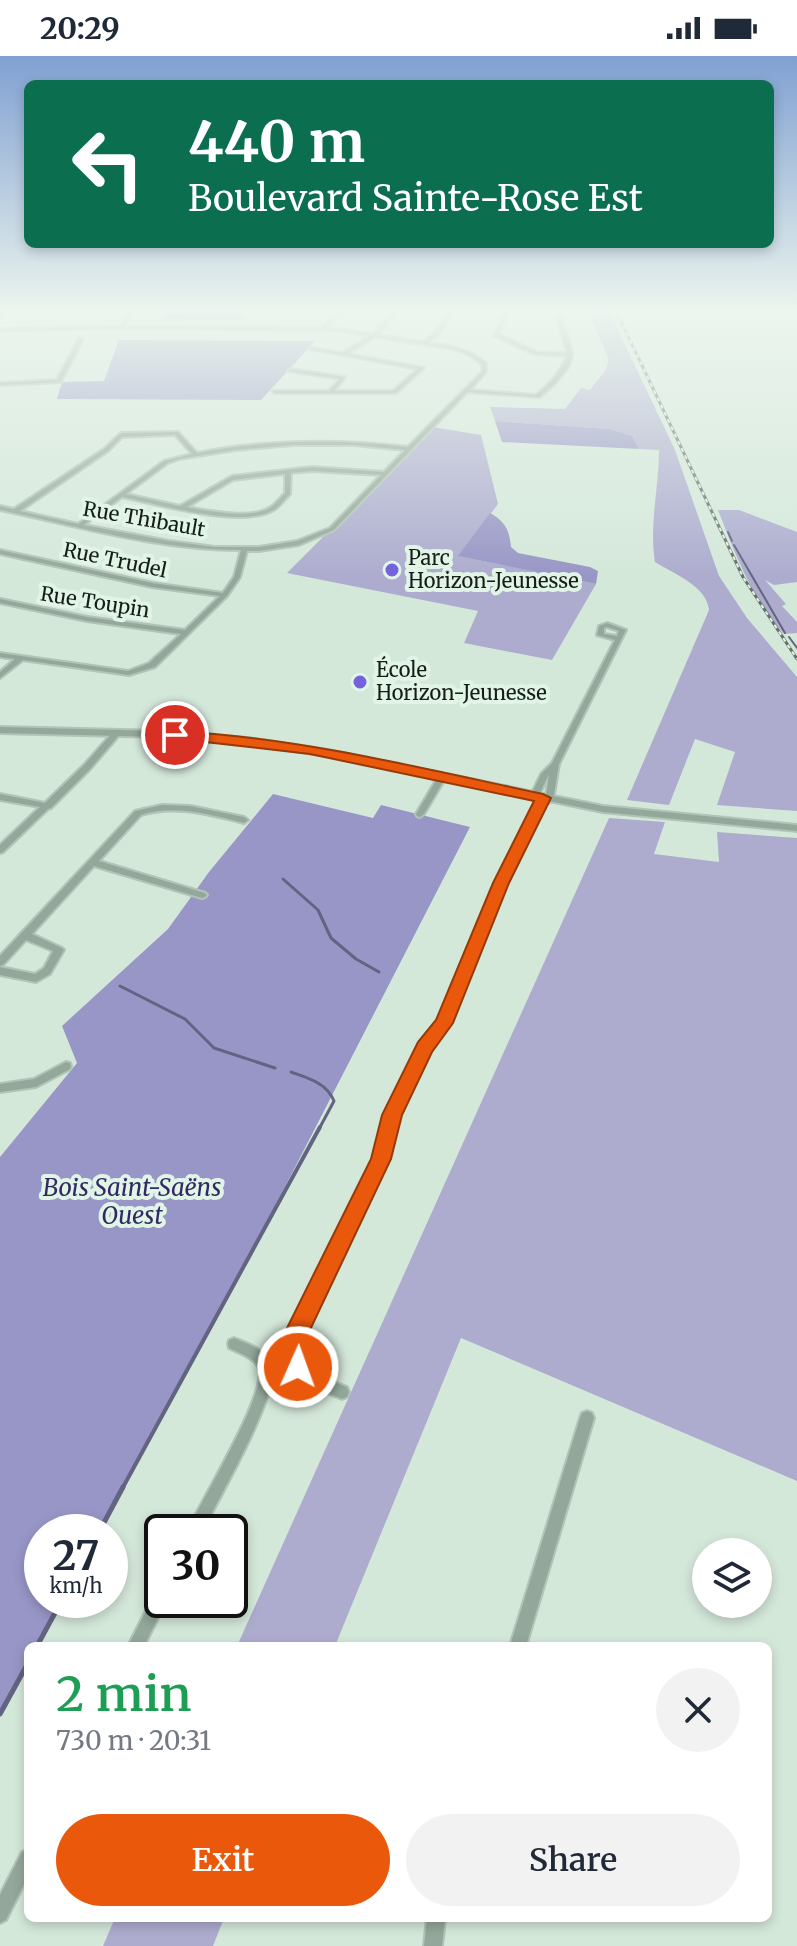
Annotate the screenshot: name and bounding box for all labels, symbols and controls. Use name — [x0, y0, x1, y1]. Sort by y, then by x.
text: 20:29 — [40, 9, 120, 47]
text: 440 m — [188, 107, 365, 177]
icon: left — [56, 112, 160, 216]
text: Boulevard Sainte-Rose Est — [188, 176, 643, 221]
street label: Rue Thibault — [81, 495, 207, 542]
street label: Rue Trudel — [61, 536, 169, 583]
place label: Parc Horizon-Jeunesse — [408, 545, 579, 593]
marker: Parc Horizon-Jeunesse — [383, 561, 401, 579]
street label: Rue Toupin — [39, 581, 152, 622]
place label: École Horizon-Jeunesse — [376, 655, 547, 705]
marker: École Horizon-Jeunesse — [351, 673, 369, 691]
pin — [141, 701, 209, 769]
icon: arrive — [153, 713, 197, 757]
park label: Bois Saint-Saëns Ouest — [43, 1172, 221, 1231]
position arrow — [256, 1325, 340, 1409]
speed limit sign: 30 — [144, 1514, 248, 1618]
text: 27 — [53, 1531, 99, 1581]
map controls — [692, 1538, 772, 1618]
button: layers — [692, 1538, 772, 1618]
text: km/h — [50, 1573, 102, 1598]
text: 2 min — [56, 1664, 192, 1724]
button: close — [656, 1668, 740, 1752]
text: 730 m · 20:31 — [56, 1724, 211, 1757]
button: Exit — [56, 1814, 390, 1906]
button: Share — [406, 1814, 740, 1906]

